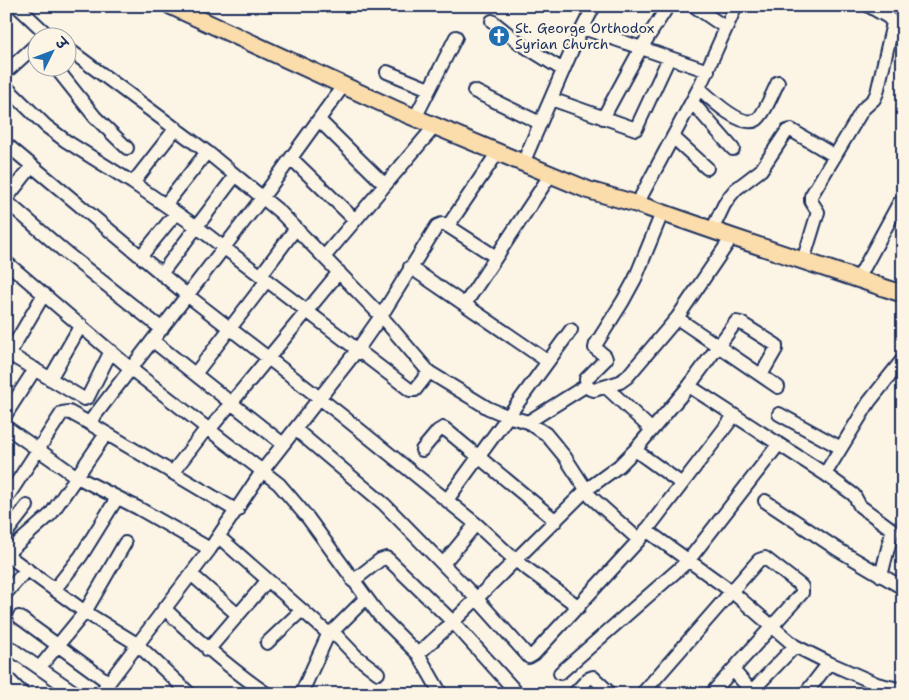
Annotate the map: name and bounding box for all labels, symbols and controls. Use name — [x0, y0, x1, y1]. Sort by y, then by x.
place label: St. George Orthodox Syrian Church — [515, 19, 654, 53]
church icon: St. George Orthodox Syrian Church — [487, 24, 511, 48]
north arrow — [28, 28, 78, 78]
text: उ — [51, 32, 73, 54]

